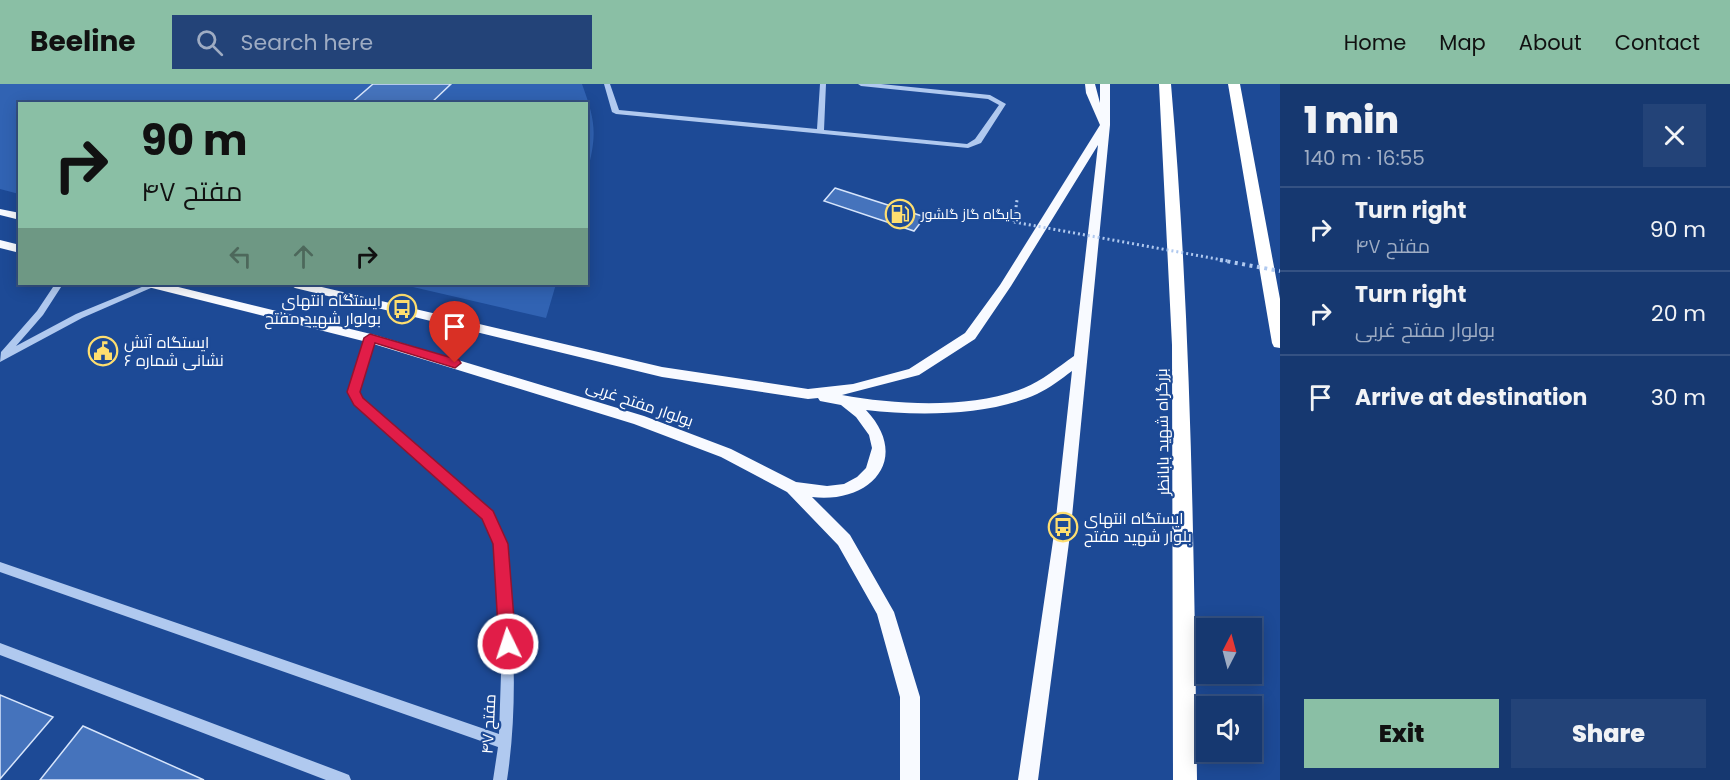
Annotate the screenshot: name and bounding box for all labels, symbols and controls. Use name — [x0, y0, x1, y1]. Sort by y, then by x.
search box — [172, 15, 592, 69]
text: Beeline — [30, 22, 136, 61]
icon: search — [193, 26, 226, 59]
text: Search here — [241, 27, 373, 58]
text: Home — [1344, 28, 1406, 57]
text: Map — [1439, 28, 1486, 57]
text: About — [1519, 28, 1582, 57]
text: Contact — [1615, 28, 1700, 57]
text: 1 min — [1304, 95, 1399, 146]
button: close — [1643, 104, 1706, 167]
text: 90 m — [141, 111, 248, 170]
icon: right — [42, 126, 120, 204]
text: 140 m · 16:55 — [1304, 144, 1425, 172]
text: مفتح ۴۷ — [141, 173, 242, 210]
text: Turn right — [1355, 195, 1466, 226]
fuel station icon: جایگاه گاز گلشور — [884, 198, 916, 230]
place label: جایگاه گاز گلشور — [920, 204, 1021, 224]
icon: right — [1304, 213, 1337, 246]
text: 90 m — [1650, 214, 1706, 245]
text: مفتح ۴۷ — [1355, 232, 1430, 260]
icon: left — [224, 240, 257, 273]
icon: ahead — [287, 240, 320, 273]
icon: right — [350, 240, 383, 273]
text: Turn right — [1355, 279, 1466, 310]
place label: ایستگاه انتهای بولوار شهید مفتح — [264, 289, 381, 330]
bus stop icon: ایستگاه انتهای بولوار شهید مفتح — [386, 293, 418, 325]
icon: right — [1304, 297, 1337, 330]
text: 20 m — [1651, 298, 1706, 329]
pin — [429, 301, 480, 363]
icon: arrive — [438, 310, 471, 343]
text: بولوار مفتح غربی — [1355, 316, 1495, 344]
place label: ایستگاه آتش نشانی شماره ۶ — [124, 331, 224, 372]
public building icon: ایستگاه آتش نشانی شماره ۶ — [87, 335, 119, 367]
street label: بزرگراه شهید بابانظر — [1150, 368, 1175, 497]
street label: بولوار مفتح غربی — [583, 374, 697, 433]
icon: arrive — [1304, 381, 1337, 414]
text: Arrive at destination — [1355, 382, 1587, 413]
text: 30 m — [1651, 382, 1706, 413]
place label: ایستگاه انتهای بلوار شهید مفتح — [1084, 507, 1192, 548]
bus stop icon: ایستگاه انتهای بلوار شهید مفتح — [1047, 511, 1079, 543]
position arrow — [476, 612, 540, 676]
north arrow — [1196, 618, 1262, 684]
map controls — [1196, 618, 1262, 762]
street label: مفتح ۴۷ — [475, 693, 502, 755]
button: sound — [1196, 696, 1262, 762]
button: Exit — [1304, 699, 1499, 768]
button: Share — [1511, 699, 1706, 768]

